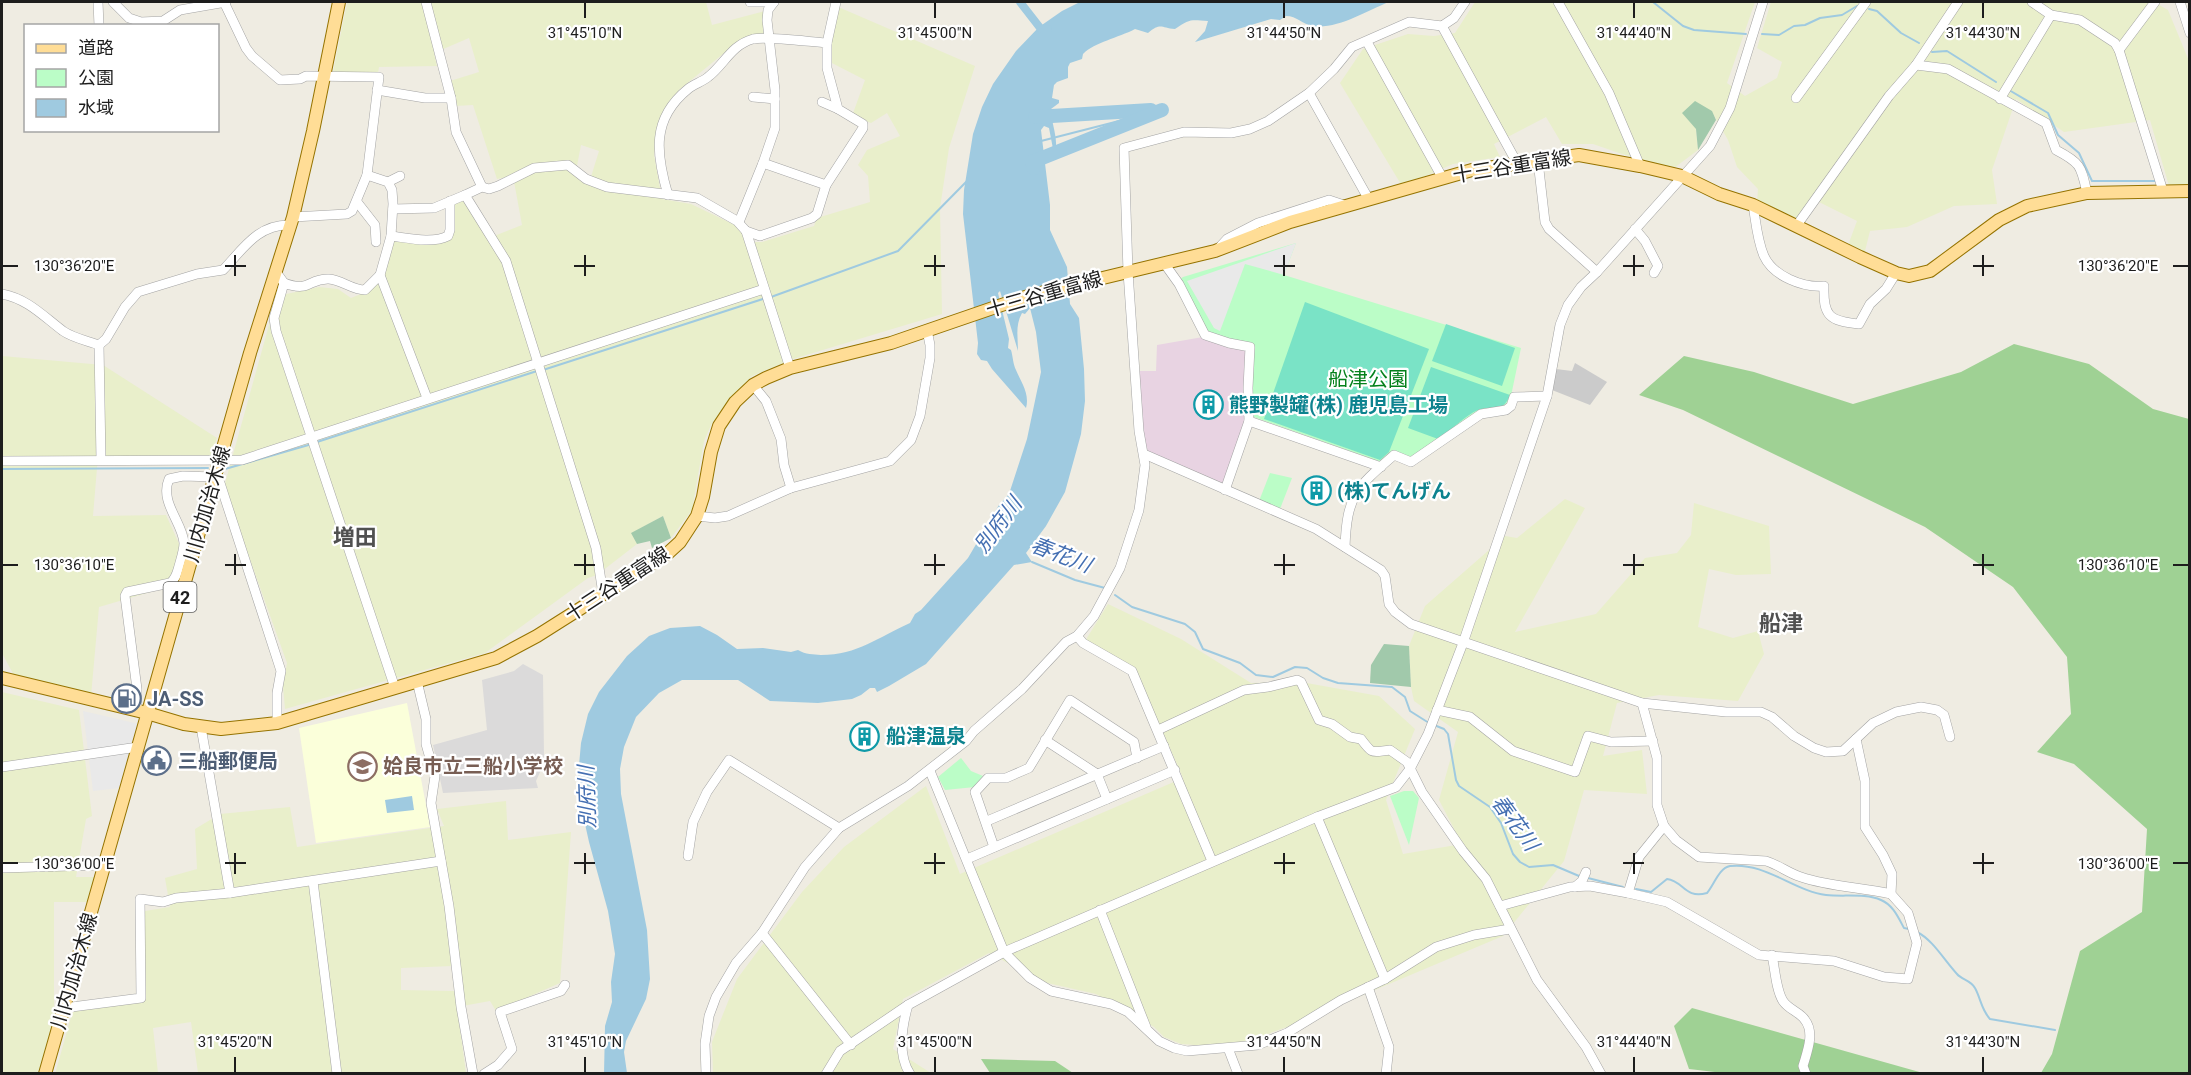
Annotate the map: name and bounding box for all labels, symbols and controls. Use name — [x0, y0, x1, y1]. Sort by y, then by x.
legend — [24, 24, 219, 132]
text: 31°45'10"N — [548, 24, 622, 42]
text: 31°45'00"N — [898, 24, 972, 42]
text: 31°44'50"N — [1247, 24, 1321, 42]
text: 31°44'40"N — [1597, 24, 1671, 42]
text: 31°44'30"N — [1946, 24, 2020, 42]
text: 道路 — [78, 37, 114, 58]
text: 公園 — [78, 67, 114, 88]
text: 水域 — [78, 97, 114, 118]
street label: 十三谷重富線 — [1451, 145, 1573, 187]
text: 130°36'20"E — [34, 257, 115, 275]
text: 130°36'20"E — [2078, 257, 2159, 275]
street label: 十三谷重富線 — [983, 266, 1105, 322]
park label: 船津公園 — [1328, 367, 1408, 391]
building icon: 熊野製罐(株) 鹿児島工場 — [1192, 389, 1224, 421]
place label: 熊野製罐(株) 鹿児島工場 — [1229, 393, 1448, 417]
street label: 川内加治木線 — [179, 443, 235, 565]
building icon: (株)てんげん — [1300, 475, 1332, 507]
place label: (株)てんげん — [1337, 479, 1451, 503]
water label: 別府川 — [969, 491, 1028, 557]
district label: 増田 — [333, 525, 377, 550]
water label: 春花川 — [1027, 533, 1097, 578]
street label: 十三谷重富線 — [560, 541, 674, 627]
text: 130°36'10"E — [34, 556, 115, 574]
text: 130°36'10"E — [2078, 556, 2159, 574]
road number: 42 — [164, 582, 196, 612]
district label: 船津 — [1759, 611, 1803, 636]
fuel station icon: JA-SS — [110, 683, 142, 715]
place label: JA-SS — [147, 687, 204, 711]
building icon: 船津温泉 — [849, 720, 881, 752]
place label: 船津温泉 — [886, 724, 966, 748]
public building icon: 三船郵便局 — [141, 745, 173, 777]
place label: 三船郵便局 — [178, 749, 278, 773]
school or university icon: 姶良市立三船小学校 — [346, 750, 378, 782]
place label: 姶良市立三船小学校 — [383, 754, 563, 778]
water label: 別府川 — [574, 763, 600, 829]
water label: 春花川 — [1487, 790, 1544, 857]
text: 130°36'00"E — [34, 855, 115, 873]
text: 130°36'00"E — [2078, 855, 2159, 873]
street label: 川内加治木線 — [46, 910, 102, 1032]
text: 31°45'20"N — [198, 1033, 272, 1051]
text: 31°45'10"N — [548, 1033, 622, 1051]
text: 31°45'00"N — [898, 1033, 972, 1051]
text: 31°44'50"N — [1247, 1033, 1321, 1051]
text: 31°44'40"N — [1597, 1033, 1671, 1051]
text: 31°44'30"N — [1946, 1033, 2020, 1051]

